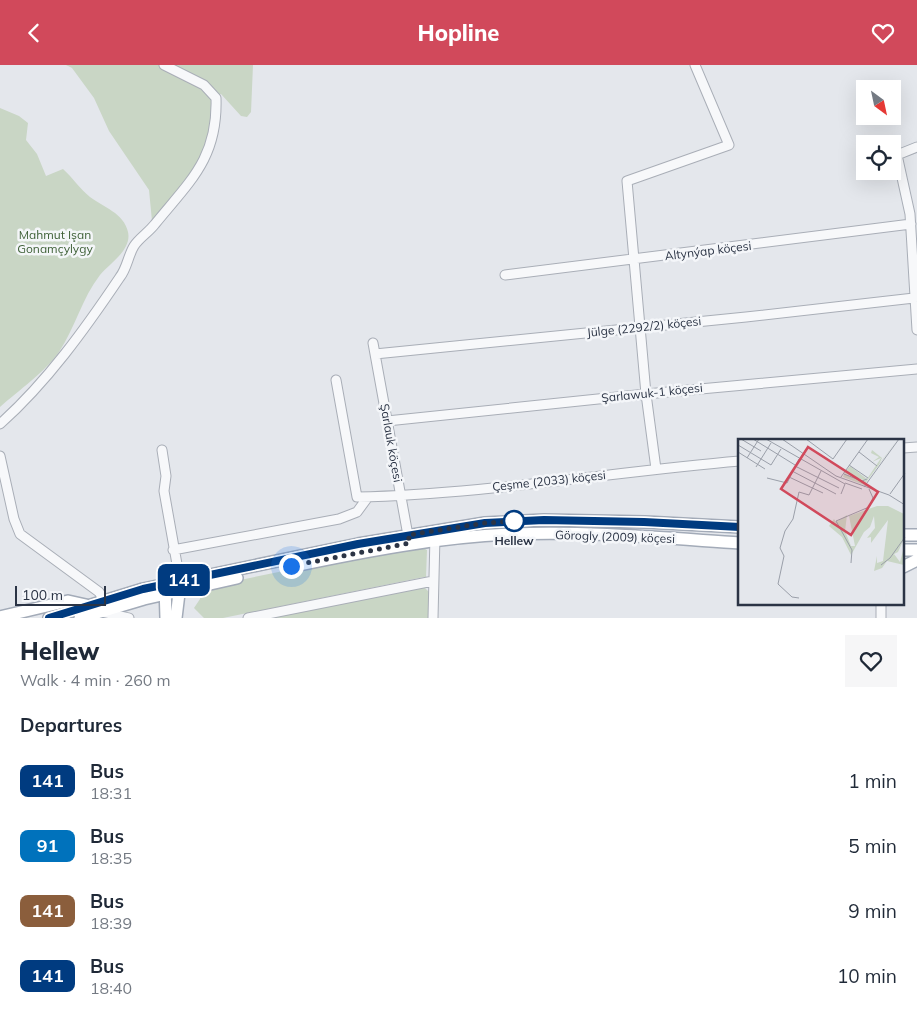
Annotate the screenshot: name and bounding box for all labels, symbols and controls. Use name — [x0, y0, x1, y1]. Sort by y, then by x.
icon: back — [20, 19, 48, 47]
text: Hopline — [418, 19, 499, 47]
icon: heart — [869, 19, 897, 47]
north arrow — [856, 80, 901, 125]
map controls — [856, 80, 901, 180]
button: locate — [856, 135, 901, 180]
park label: Mahmut Işan Gonamçylygy — [17, 227, 93, 256]
street label: Altynýap köçesi — [664, 238, 752, 263]
street label: Jülge (2292/2) köçesi — [586, 313, 702, 340]
street label: Şarlawuk-1 köçesi — [601, 380, 703, 405]
street label: Şarlauk köçesi — [377, 403, 406, 483]
inset map — [738, 439, 904, 605]
street label: Çeşme (2033) köçesi — [491, 467, 607, 494]
marker: Hellew — [503, 510, 525, 532]
street label: Görogly (2009) köçesi — [555, 527, 675, 546]
place label: Hellew — [494, 533, 534, 548]
your location — [279, 554, 304, 579]
line badge: 141 — [155, 564, 213, 596]
text: 141 — [168, 568, 200, 591]
scale bar — [15, 583, 106, 606]
text: 100 m — [22, 586, 63, 604]
button: heart — [845, 635, 897, 687]
text: Hellew — [20, 636, 99, 666]
text: Walk · 4 min · 260 m — [20, 670, 171, 690]
text: Departures — [20, 713, 122, 737]
text: Bus — [90, 759, 124, 783]
text: 141 — [31, 769, 64, 792]
text: 1 min — [848, 769, 897, 793]
text: 18:31 — [90, 783, 132, 803]
text: Bus — [90, 824, 124, 848]
text: 91 — [37, 834, 58, 857]
text: 5 min — [848, 834, 897, 858]
text: 18:35 — [90, 848, 132, 868]
text: Bus — [90, 889, 124, 913]
text: 141 — [31, 899, 64, 922]
text: 9 min — [848, 899, 897, 923]
text: 18:39 — [90, 913, 132, 933]
text: Bus — [90, 954, 124, 978]
text: 141 — [31, 964, 64, 987]
text: 10 min — [837, 964, 897, 988]
text: 18:40 — [90, 978, 132, 998]

